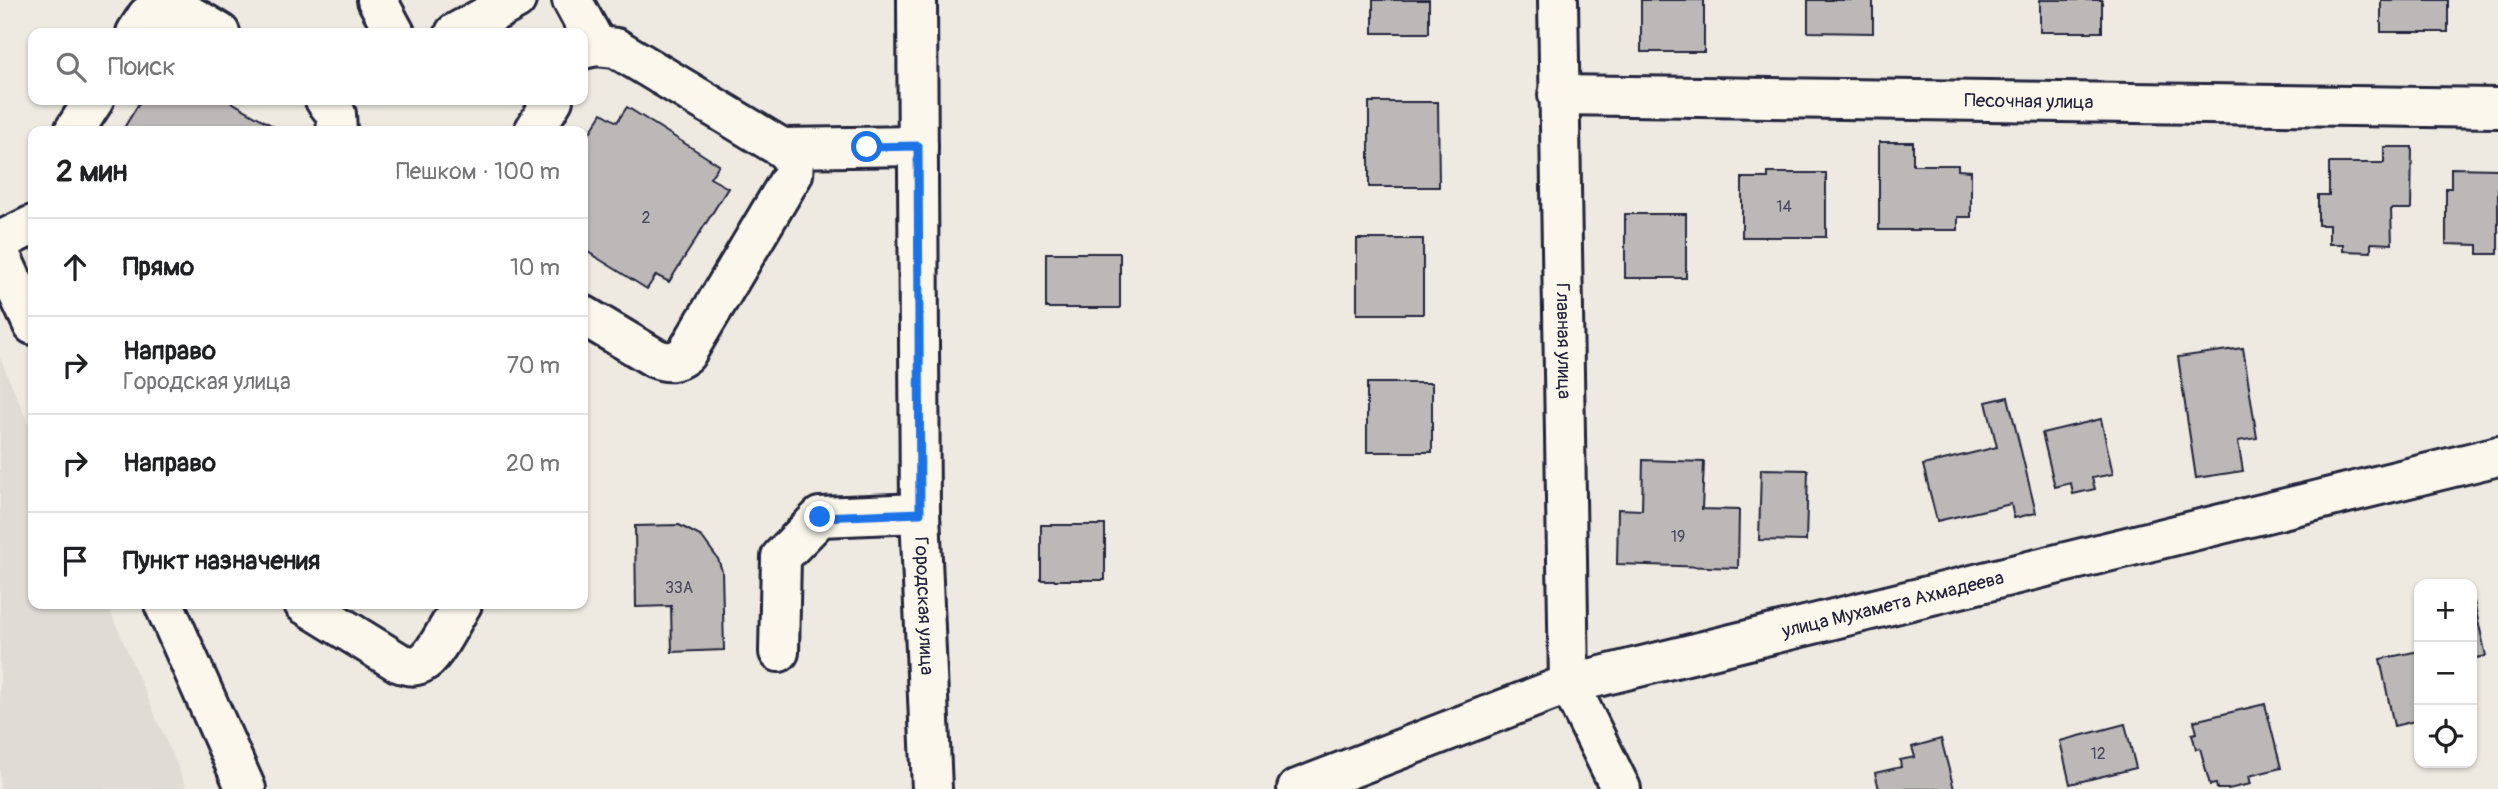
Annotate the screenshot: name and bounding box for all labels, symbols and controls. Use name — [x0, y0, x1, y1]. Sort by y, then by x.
search box — [28, 28, 588, 105]
icon: search — [52, 48, 90, 86]
text: Поиск — [108, 51, 176, 83]
street label: Песочная улица — [1964, 89, 2094, 114]
route start — [851, 131, 882, 162]
text: 2 мин — [56, 153, 127, 190]
text: Пешком · 100 m — [396, 157, 560, 186]
house number: 14 — [1776, 197, 1792, 217]
house number: 2 — [642, 208, 651, 228]
icon: ahead — [56, 248, 94, 286]
text: Прямо — [123, 251, 194, 283]
text: 10 m — [510, 253, 560, 282]
street label: Главная улица — [1551, 283, 1576, 399]
text: Направо — [123, 335, 216, 367]
icon: right — [56, 346, 94, 384]
text: 70 m — [507, 351, 560, 380]
text: Городская улица — [123, 367, 291, 396]
icon: right — [56, 444, 94, 482]
text: Направо — [123, 447, 216, 479]
text: 20 m — [506, 449, 560, 478]
route end — [804, 501, 835, 532]
house number: 19 — [1671, 527, 1685, 547]
street label: Городская улица — [909, 536, 939, 676]
icon: arrive — [56, 542, 94, 580]
text: Пункт назначения — [123, 545, 320, 577]
street label: улица Мухамета Ахмадеева — [1778, 566, 2006, 644]
house number: 33А — [665, 578, 693, 598]
map controls — [2414, 579, 2477, 768]
button: + — [2414, 579, 2477, 642]
button: − — [2414, 642, 2477, 705]
button: locate — [2414, 705, 2477, 768]
house number: 12 — [2090, 744, 2106, 764]

